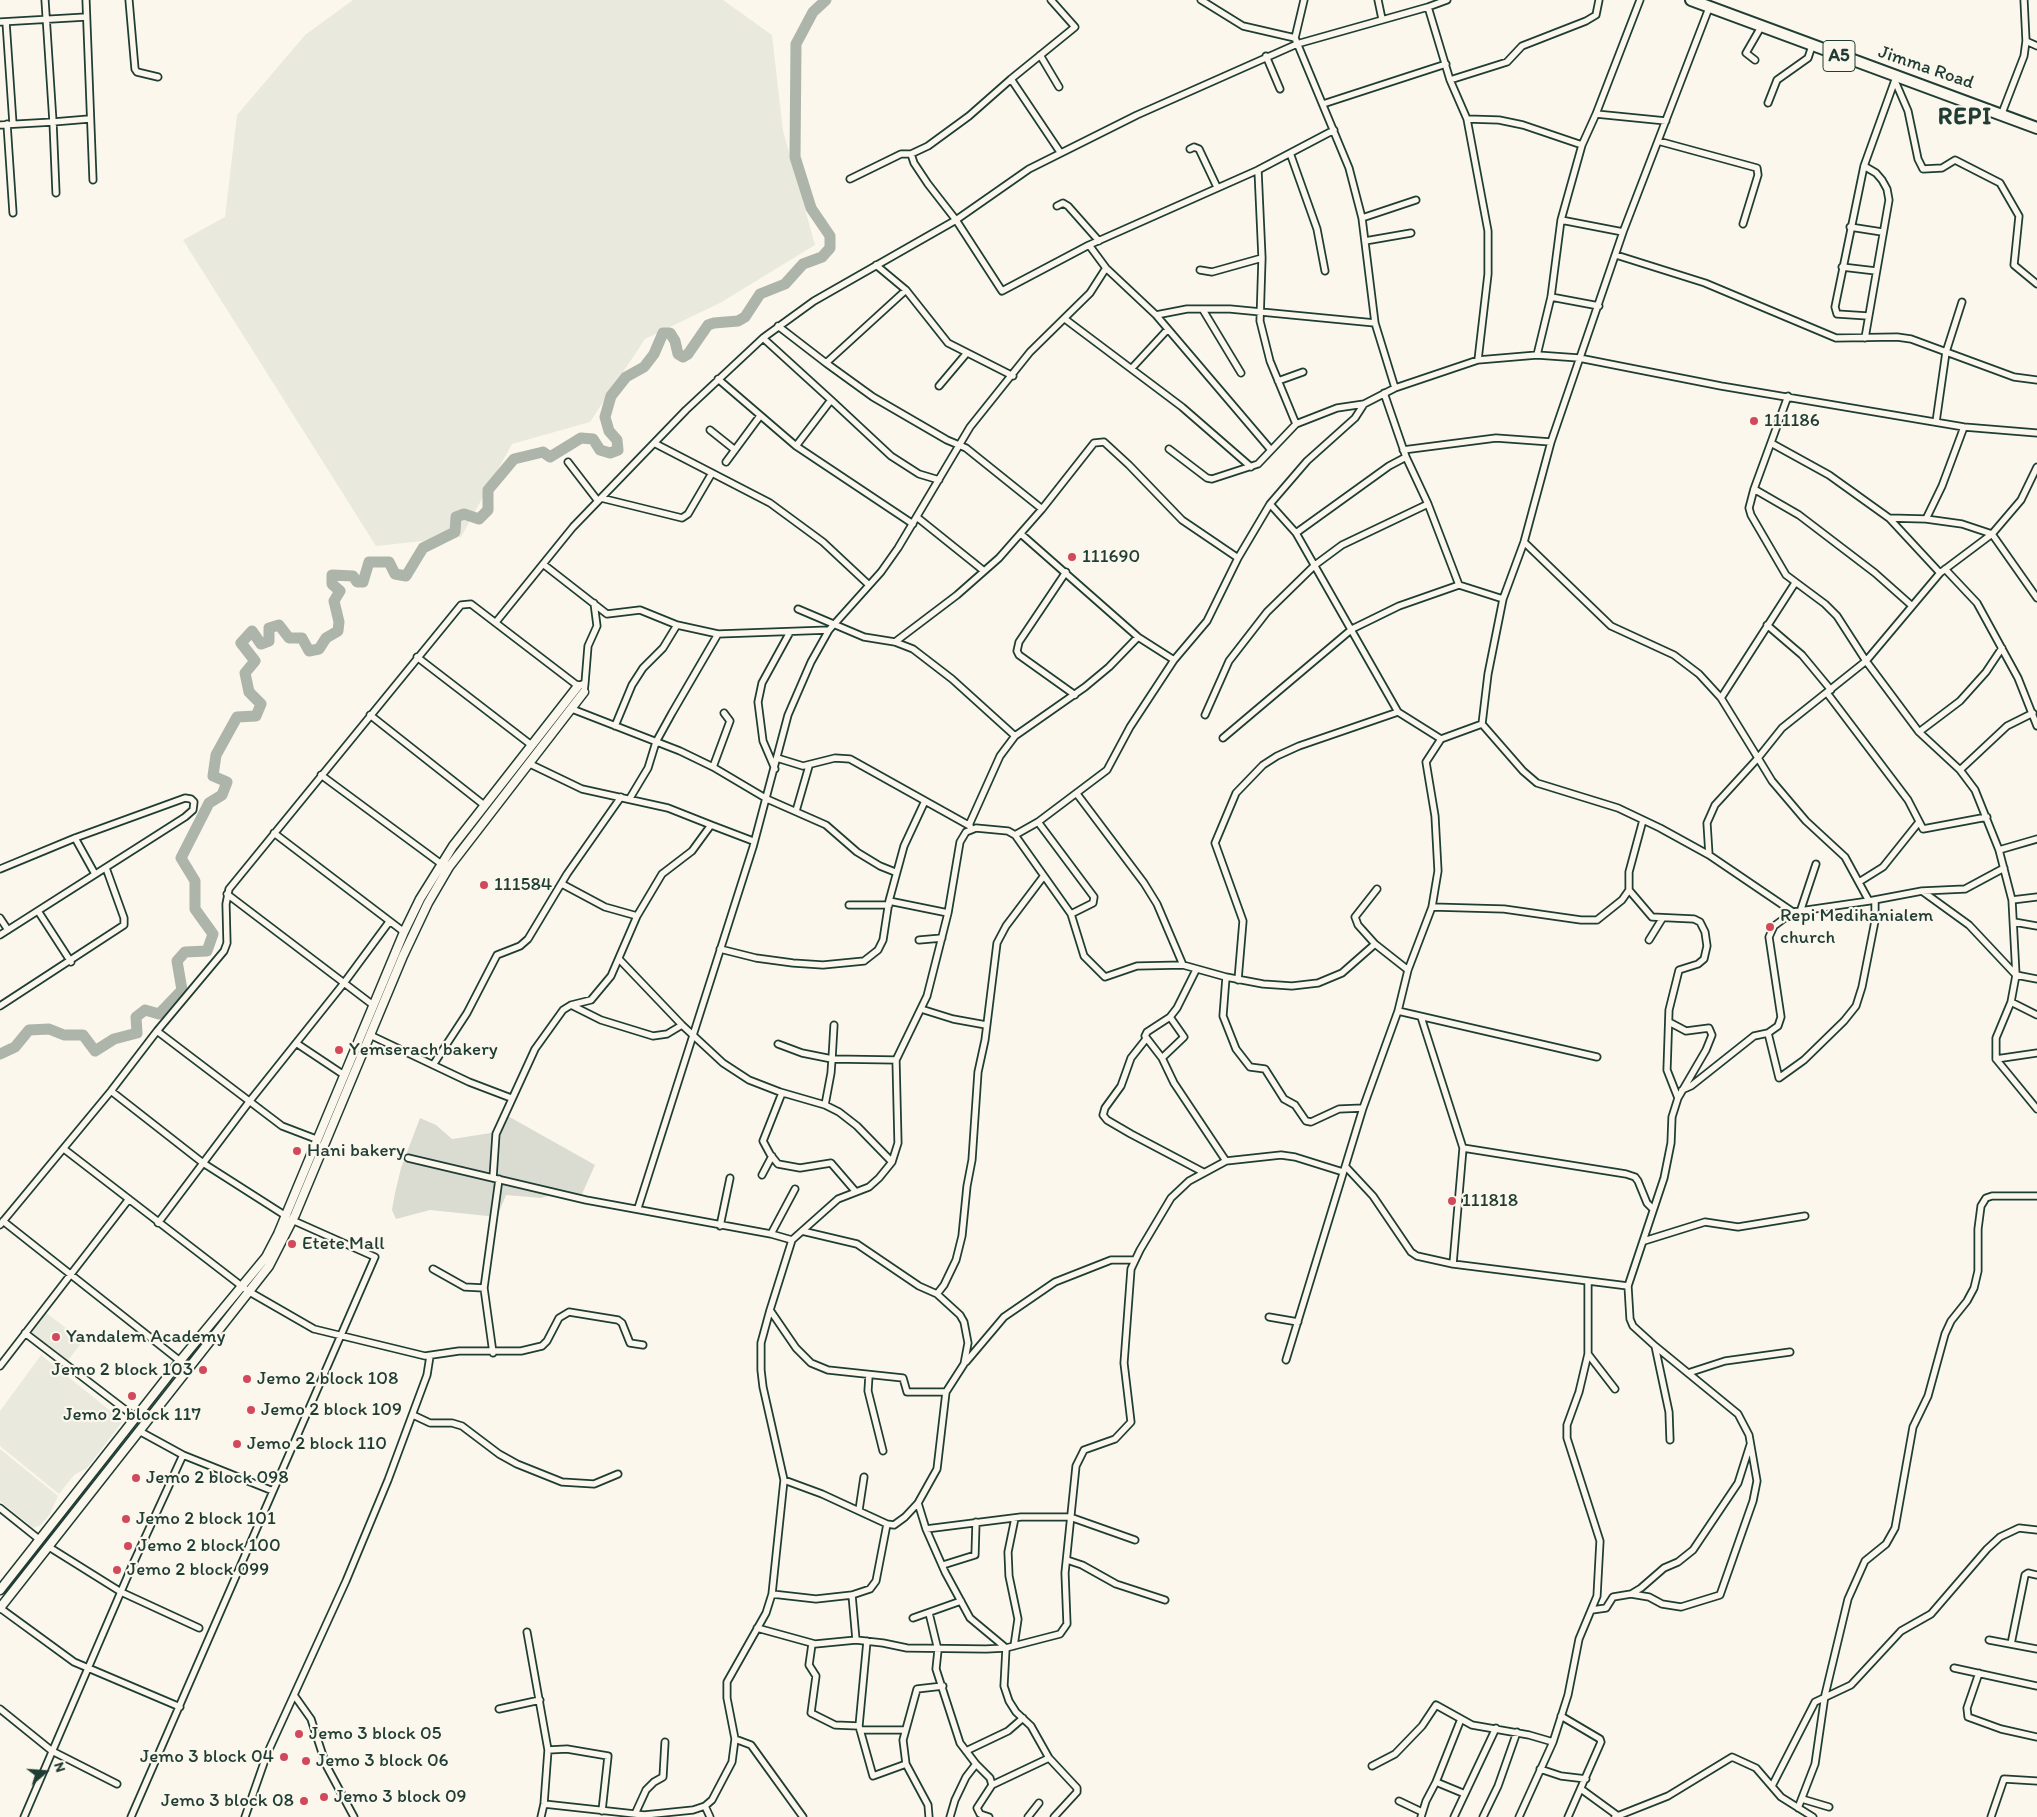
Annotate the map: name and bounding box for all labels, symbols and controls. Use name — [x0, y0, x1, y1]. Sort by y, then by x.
road number: A5 — [1823, 40, 1855, 72]
street label: Jimma Road — [1875, 41, 1977, 95]
district label: REPI — [1939, 104, 1991, 132]
place label: 111186 — [1764, 410, 1820, 432]
marker: 111186 — [1748, 415, 1760, 427]
place label: 111690 — [1082, 546, 1140, 568]
marker: 111690 — [1066, 551, 1078, 563]
place label: 111584 — [494, 874, 552, 896]
marker: 111584 — [478, 879, 490, 891]
place label: Repi Medihanialem church — [1780, 905, 1933, 949]
marker: Repi Medihanialem church — [1764, 921, 1776, 933]
place label: Yemserach bakery — [349, 1039, 498, 1061]
marker: Yemserach bakery — [333, 1044, 345, 1056]
place label: Hani bakery — [307, 1140, 405, 1162]
marker: Hani bakery — [291, 1145, 303, 1157]
place label: 111818 — [1462, 1190, 1518, 1212]
marker: 111818 — [1446, 1195, 1458, 1207]
place label: Etete Mall — [302, 1233, 385, 1255]
marker: Etete Mall — [286, 1238, 298, 1250]
place label: Yandalem Academy — [66, 1326, 226, 1348]
marker: Yandalem Academy — [50, 1331, 62, 1343]
place label: Jemo 2 block 103 — [52, 1359, 193, 1381]
marker: Jemo 2 block 103 — [197, 1364, 209, 1376]
place label: Jemo 2 block 108 — [257, 1368, 398, 1390]
marker: Jemo 2 block 108 — [241, 1373, 253, 1385]
marker: Jemo 2 block 117 — [126, 1390, 138, 1402]
place label: Jemo 2 block 109 — [261, 1399, 402, 1421]
place label: Jemo 2 block 117 — [63, 1404, 201, 1426]
marker: Jemo 2 block 109 — [245, 1404, 257, 1416]
place label: Jemo 2 block 110 — [247, 1433, 387, 1455]
marker: Jemo 2 block 110 — [231, 1438, 243, 1450]
place label: Jemo 2 block 098 — [146, 1467, 289, 1489]
marker: Jemo 2 block 098 — [130, 1472, 142, 1484]
place label: Jemo 2 block 101 — [136, 1508, 276, 1530]
marker: Jemo 2 block 101 — [120, 1513, 132, 1525]
place label: Jemo 2 block 100 — [138, 1535, 281, 1557]
marker: Jemo 2 block 100 — [122, 1540, 134, 1552]
place label: Jemo 2 block 099 — [127, 1559, 269, 1581]
marker: Jemo 2 block 099 — [111, 1564, 123, 1576]
place label: Jemo 3 block 05 — [309, 1723, 442, 1745]
marker: Jemo 3 block 05 — [293, 1728, 305, 1740]
place label: Jemo 3 block 04 — [140, 1746, 274, 1768]
north arrow — [20, 1747, 70, 1797]
place label: Jemo 3 block 06 — [316, 1750, 449, 1772]
marker: Jemo 3 block 04 — [278, 1751, 290, 1763]
marker: Jemo 3 block 06 — [300, 1755, 312, 1767]
text: N — [50, 1760, 69, 1774]
place label: Jemo 3 block 09 — [334, 1786, 467, 1808]
place label: Jemo 3 block 08 — [161, 1790, 294, 1812]
marker: Jemo 3 block 09 — [318, 1791, 330, 1803]
marker: Jemo 3 block 08 — [298, 1795, 310, 1807]

